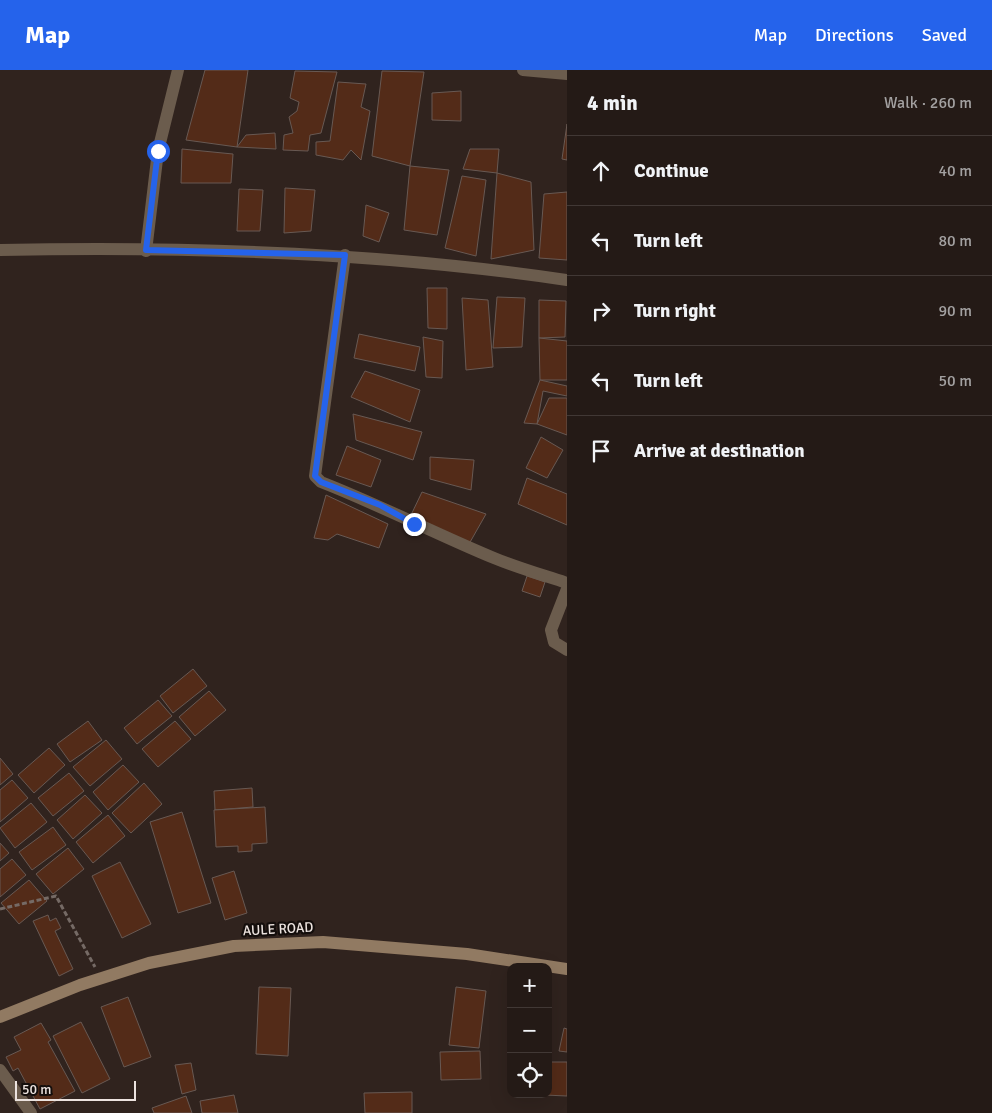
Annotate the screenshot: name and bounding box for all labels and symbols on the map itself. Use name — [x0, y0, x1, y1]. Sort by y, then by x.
route start — [147, 140, 170, 163]
route end — [403, 513, 426, 536]
street label: AULE ROAD — [242, 919, 314, 939]
scale bar — [15, 1078, 136, 1101]

